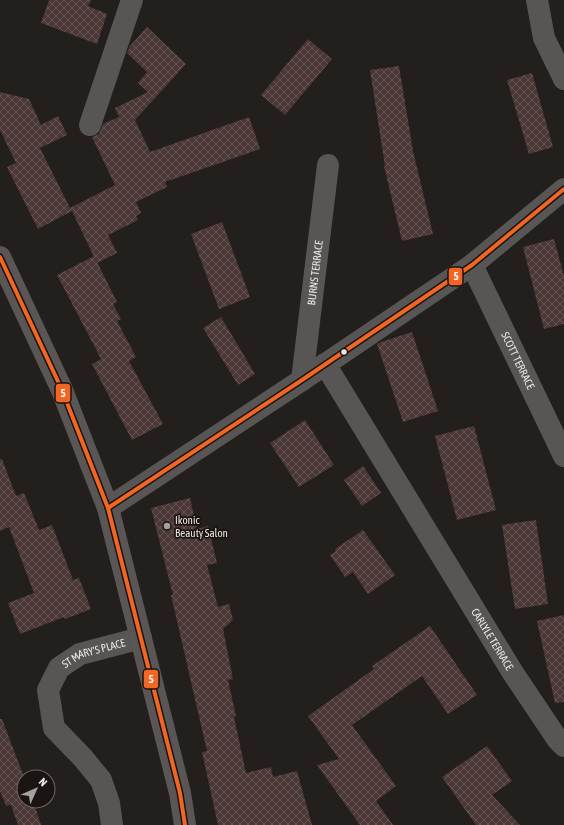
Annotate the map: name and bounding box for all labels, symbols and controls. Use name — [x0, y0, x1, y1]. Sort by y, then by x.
street label: BURNS TERRACE — [305, 239, 325, 306]
line badge: 5 — [448, 267, 463, 286]
text: 5 — [453, 270, 459, 282]
street label: SCOTT TERRACE — [499, 330, 537, 391]
unlabelled marker — [339, 347, 349, 357]
line badge: 5 — [55, 383, 71, 403]
text: 5 — [60, 387, 66, 399]
place label: Ikonic Beauty Salon — [175, 514, 228, 539]
marker: Ikonic Beauty Salon — [162, 521, 172, 531]
street label: CARLYLE TERRACE — [469, 606, 516, 672]
street label: ST MARY'S PLACE — [60, 636, 127, 670]
line badge: 5 — [143, 669, 159, 689]
text: 5 — [148, 673, 154, 685]
north arrow — [16, 769, 56, 809]
text: N — [37, 775, 50, 788]

